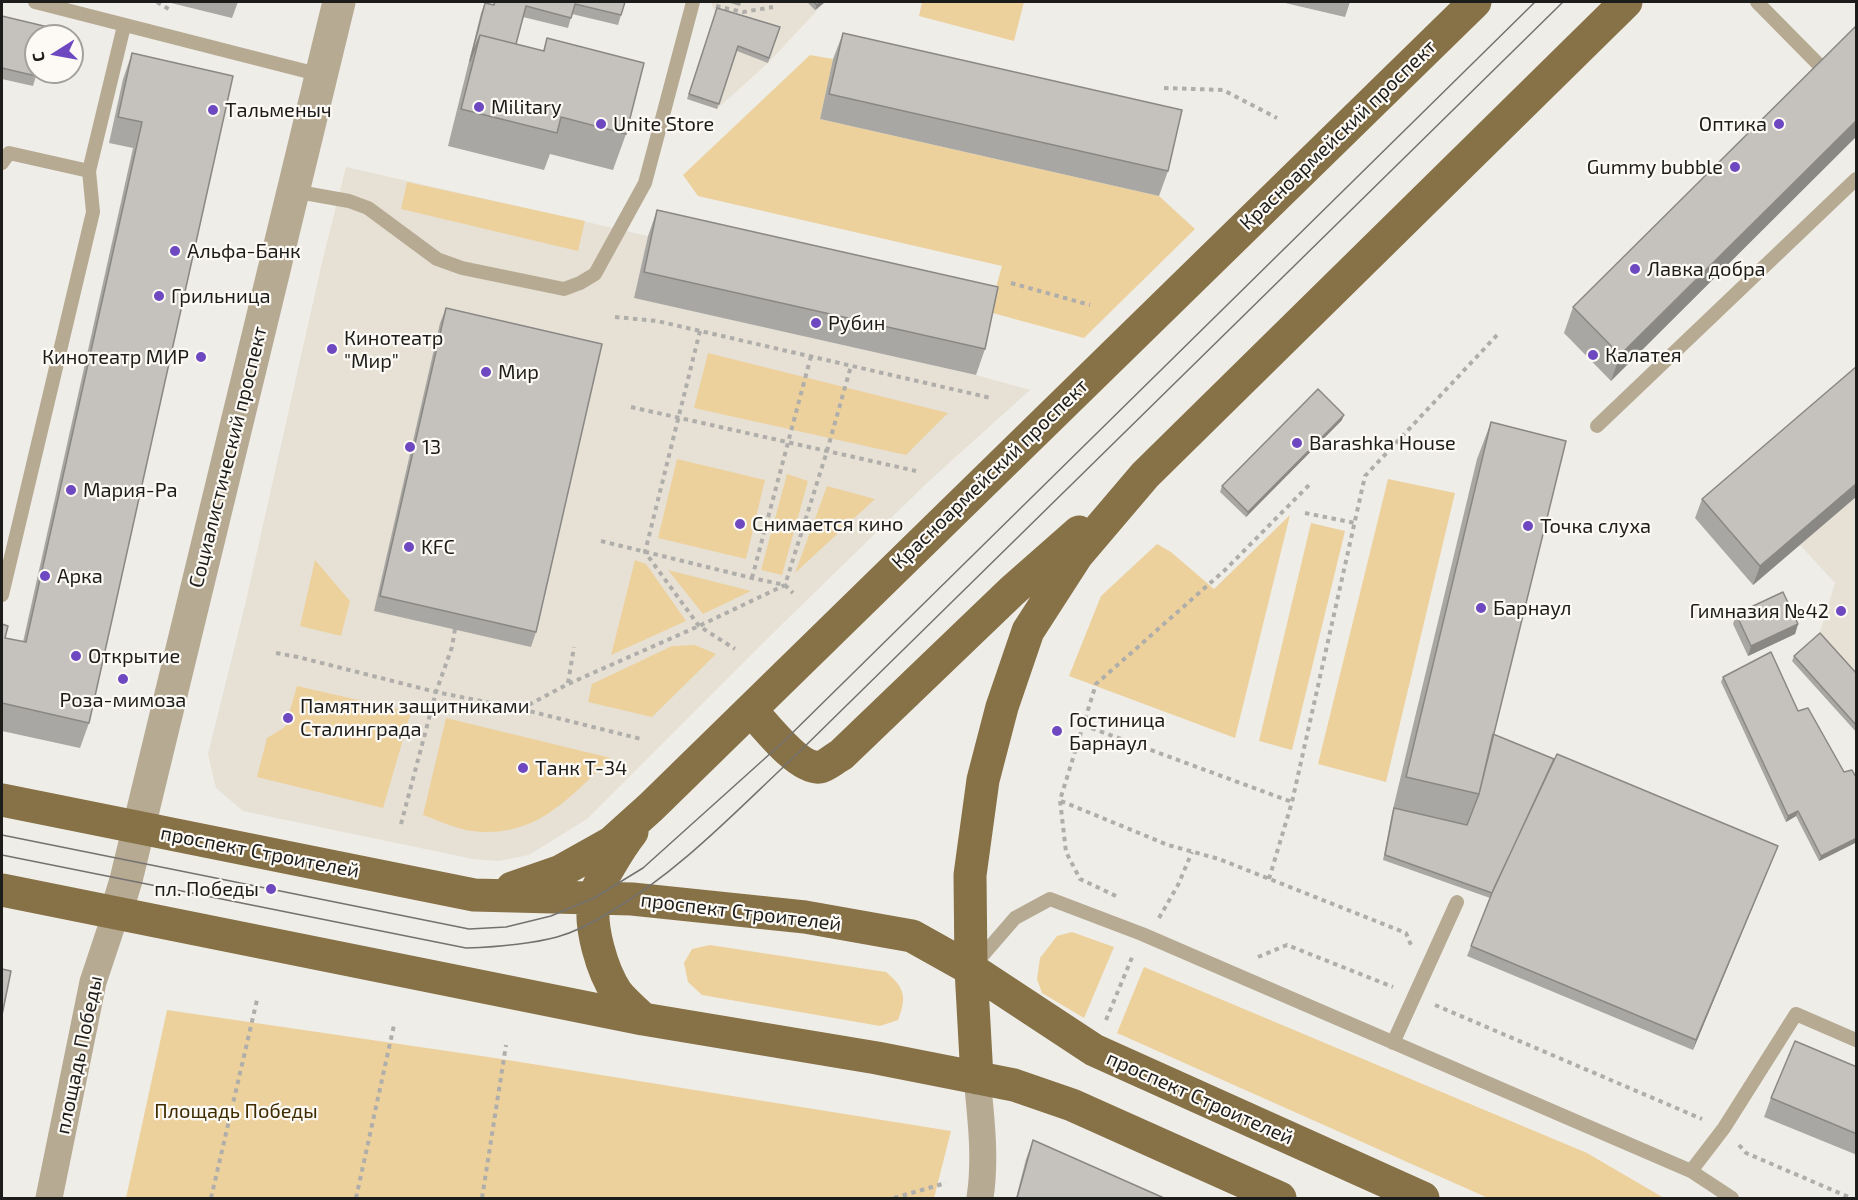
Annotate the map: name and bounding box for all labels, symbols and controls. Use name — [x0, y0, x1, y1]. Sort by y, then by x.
north arrow — [24, 24, 84, 84]
street label: Красноармейский проспект — [1235, 35, 1441, 235]
text: С — [28, 51, 48, 64]
place label: Military — [491, 95, 562, 119]
place label: Тальменыч — [225, 98, 332, 122]
marker: Military — [472, 100, 486, 114]
marker: Тальменыч — [206, 103, 220, 117]
place label: Unite Store — [613, 112, 714, 136]
place label: Оптика — [1699, 112, 1767, 136]
marker: Unite Store — [594, 117, 608, 131]
marker: Оптика — [1772, 117, 1786, 131]
place label: Gummy bubble — [1587, 155, 1723, 179]
marker: Gummy bubble — [1728, 160, 1742, 174]
place label: Альфа-Банк — [187, 239, 301, 263]
marker: Альфа-Банк — [168, 244, 182, 258]
place label: Лавка добра — [1647, 257, 1766, 281]
marker: Лавка добра — [1628, 262, 1642, 276]
place label: Грильница — [171, 284, 271, 308]
marker: Грильница — [152, 289, 166, 303]
place label: Рубин — [828, 311, 885, 335]
marker: Рубин — [809, 316, 823, 330]
street label: Социалистический проспект — [184, 324, 272, 590]
place label: Кинотеатр "Мир" — [344, 326, 443, 373]
marker: Кинотеатр "Мир" — [325, 342, 339, 356]
place label: Калатея — [1605, 343, 1682, 367]
place label: Кинотеатр МИР — [42, 345, 189, 369]
marker: Калатея — [1586, 348, 1600, 362]
marker: Кинотеатр МИР — [194, 350, 208, 364]
place label: Мир — [498, 360, 539, 384]
marker: Мир — [479, 365, 493, 379]
street label: Красноармейский проспект — [887, 374, 1093, 574]
place label: Barashka House — [1309, 431, 1456, 455]
place label: 13 — [422, 435, 441, 459]
marker: Barashka House — [1290, 436, 1304, 450]
marker: 13 — [403, 440, 417, 454]
place label: Мария-Ра — [83, 478, 178, 502]
marker: Мария-Ра — [64, 483, 78, 497]
place label: Снимается кино — [752, 512, 903, 536]
place label: Точка слуха — [1540, 514, 1651, 538]
marker: Снимается кино — [733, 517, 747, 531]
marker: Точка слуха — [1521, 519, 1535, 533]
place label: KFC — [421, 535, 455, 559]
marker: KFC — [402, 540, 416, 554]
place label: Арка — [57, 564, 103, 588]
marker: Арка — [38, 569, 52, 583]
place label: Барнаул — [1493, 596, 1572, 620]
place label: Гимназия №42 — [1689, 599, 1829, 623]
marker: Барнаул — [1474, 601, 1488, 615]
marker: Гимназия №42 — [1834, 604, 1848, 618]
place label: Открытие — [88, 644, 180, 668]
marker: Открытие — [69, 649, 83, 663]
marker: Роза-мимоза — [116, 672, 130, 686]
place label: Роза-мимоза — [60, 688, 186, 712]
place label: Памятник защитниками Сталинграда — [300, 694, 530, 741]
place label: Гостиница Барнаул — [1069, 708, 1165, 755]
marker: Памятник защитниками Сталинграда — [281, 711, 295, 725]
marker: Гостиница Барнаул — [1050, 724, 1064, 738]
place label: Танк Т-34 — [535, 756, 627, 780]
marker: Танк Т-34 — [516, 761, 530, 775]
street label: проспект Строителей — [159, 821, 361, 883]
place label: пл. Победы — [154, 877, 259, 901]
marker: пл. Победы — [264, 882, 278, 896]
street label: проспект Строителей — [639, 888, 843, 936]
street label: площадь Победы — [50, 974, 108, 1136]
street label: проспект Строителей — [1103, 1046, 1297, 1150]
park label: Площадь Победы — [154, 1099, 318, 1123]

